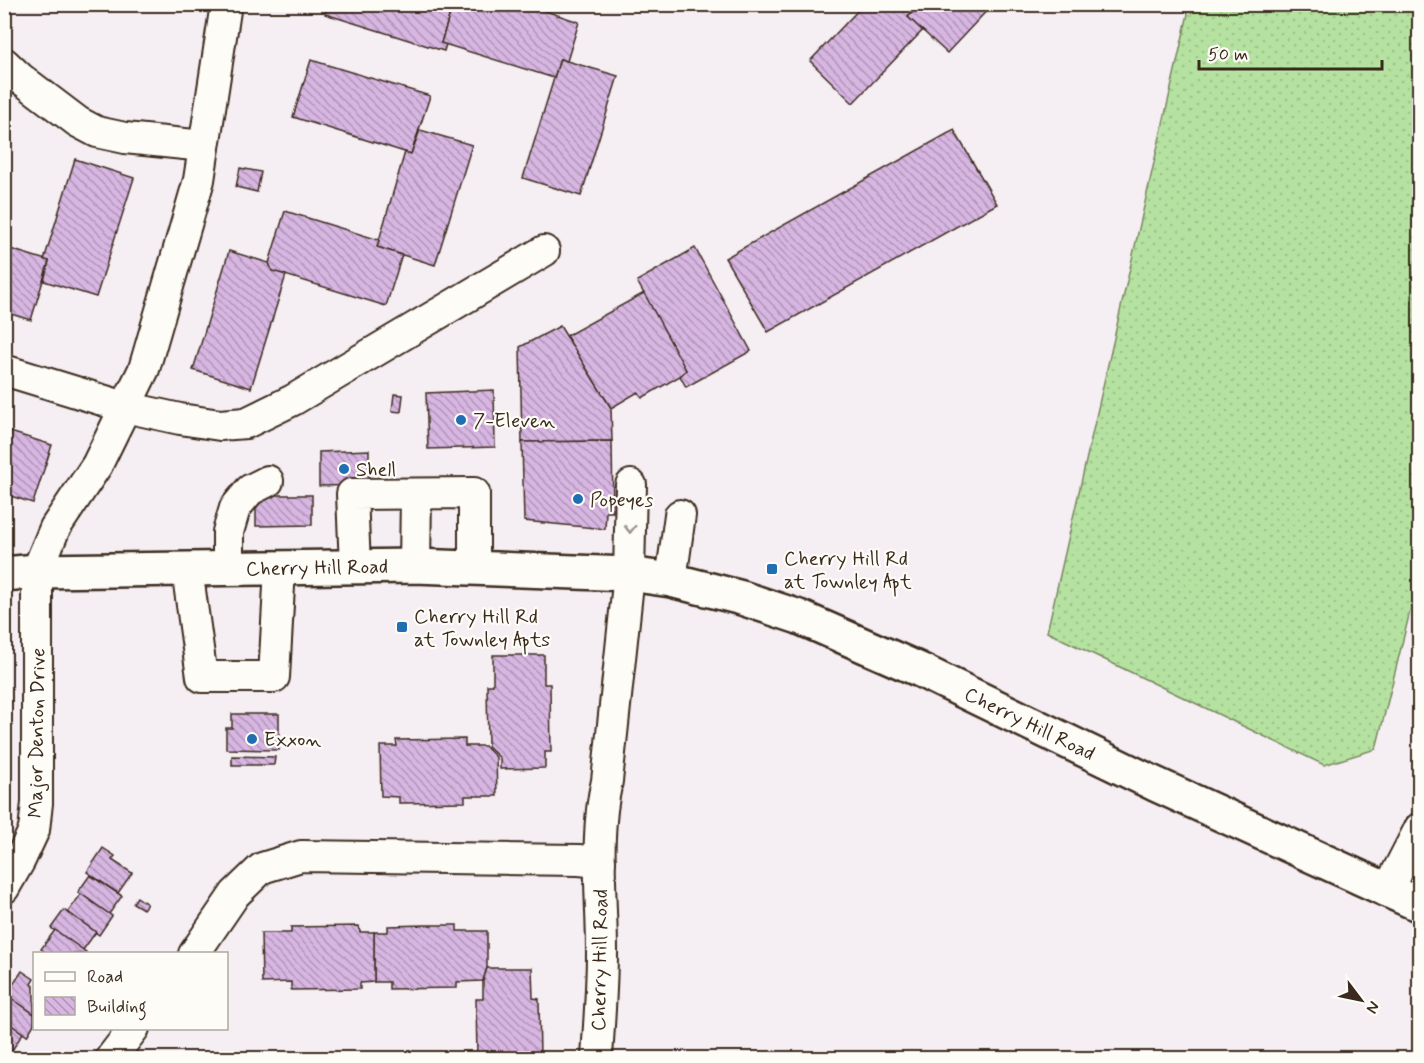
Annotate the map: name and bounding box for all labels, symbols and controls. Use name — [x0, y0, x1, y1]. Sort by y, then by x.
scale bar — [1199, 33, 1382, 71]
text: 50 m — [1208, 43, 1248, 67]
place label: 7-Eleven — [473, 408, 556, 435]
marker: 7-Eleven — [454, 413, 468, 427]
place label: Shell — [356, 457, 396, 484]
marker: Shell — [337, 462, 351, 476]
place label: Popeyes — [590, 487, 654, 514]
marker: Popeyes — [571, 492, 585, 506]
one-way arrow — [624, 525, 636, 534]
place label: Cherry Hill Rd at Townley Apt — [784, 546, 912, 597]
street label: Cherry Hill Road — [246, 554, 388, 583]
marker: Cherry Hill Rd at Townley Apt — [765, 562, 779, 576]
place label: Cherry Hill Rd at Townley Apts — [414, 604, 550, 655]
marker: Cherry Hill Rd at Townley Apts — [395, 620, 409, 634]
street label: Major Denton Drive — [23, 648, 52, 818]
street label: Cherry Hill Road — [960, 681, 1099, 768]
place label: Exxon — [264, 727, 321, 754]
marker: Exxon — [245, 732, 259, 746]
street label: Cherry Hill Road — [586, 889, 615, 1031]
legend — [33, 952, 228, 1030]
text: Road — [87, 965, 123, 989]
north arrow — [1331, 970, 1391, 1030]
text: Building — [87, 995, 147, 1021]
text: N — [1361, 997, 1384, 1017]

